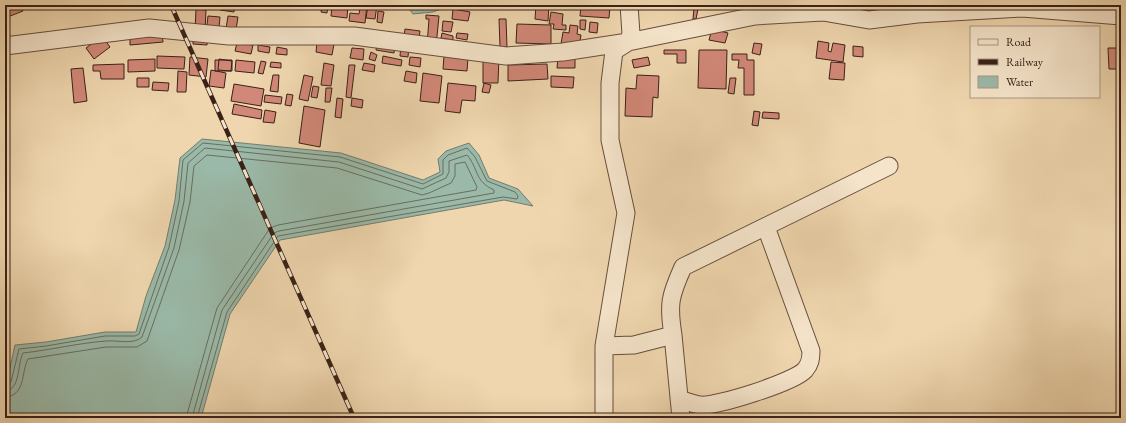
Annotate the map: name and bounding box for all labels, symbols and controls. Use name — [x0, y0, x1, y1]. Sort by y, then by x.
legend — [970, 26, 1100, 98]
text: Road — [1006, 34, 1032, 50]
text: Railway — [1006, 54, 1044, 70]
text: Water — [1006, 74, 1033, 90]

